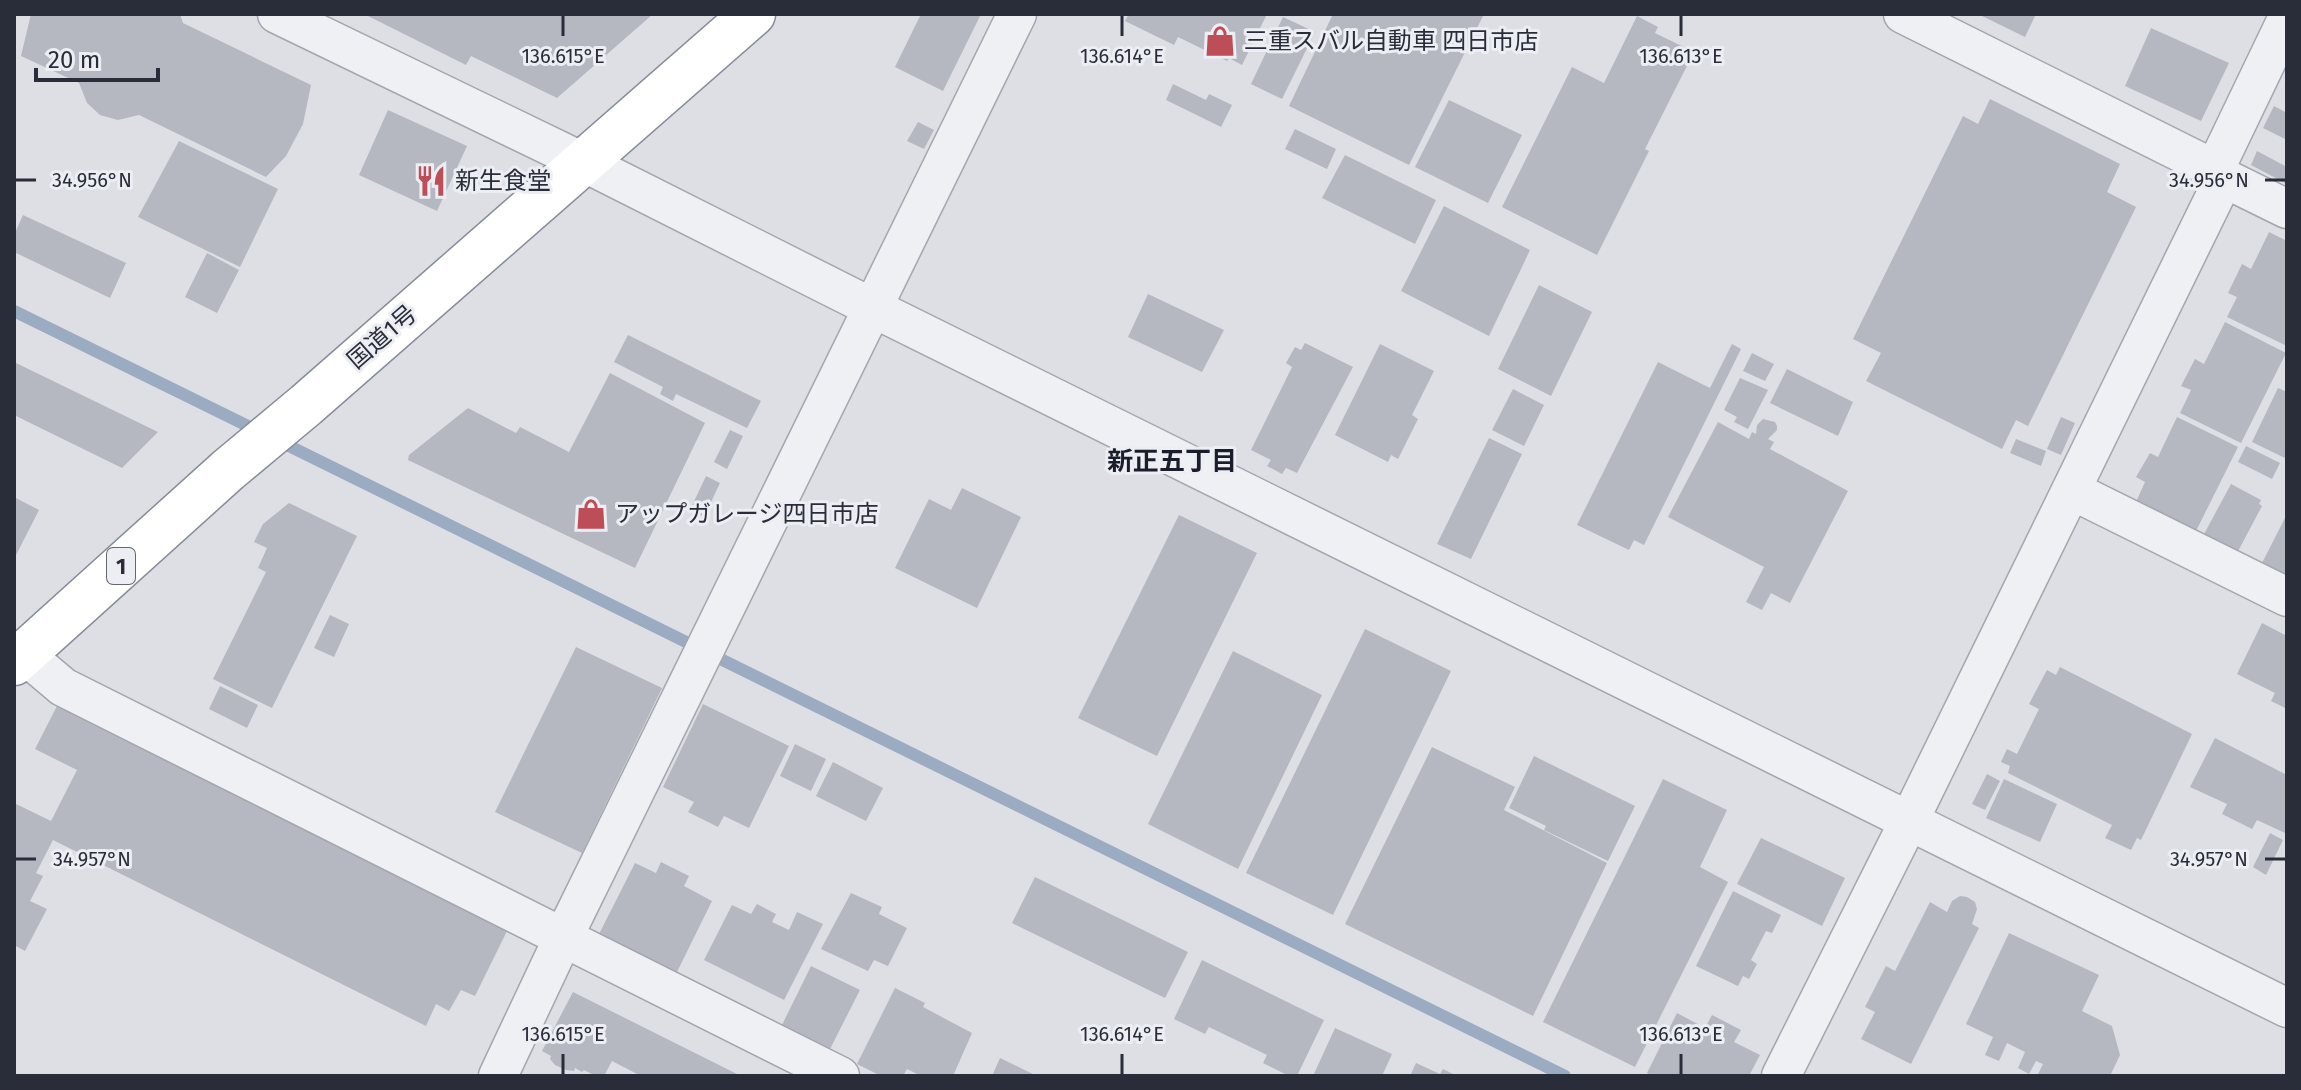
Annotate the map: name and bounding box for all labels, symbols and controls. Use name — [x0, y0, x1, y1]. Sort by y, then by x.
shop icon: 三重スバル自動車 四日市店 — [1203, 24, 1237, 58]
place label: 三重スバル自動車 四日市店 — [1244, 27, 1538, 55]
scale bar — [36, 32, 158, 82]
text: 136.615°E — [521, 44, 605, 68]
text: 136.614°E — [1080, 44, 1164, 68]
text: 136.613°E — [1639, 44, 1723, 68]
text: 20 m — [48, 46, 100, 74]
restaurant icon: 新生食堂 — [414, 164, 448, 198]
place label: 新生食堂 — [455, 167, 551, 195]
text: 34.956°N — [52, 168, 132, 192]
text: 34.956°N — [2169, 168, 2249, 192]
street label: 国道1号 — [342, 299, 422, 375]
district label: 新正五丁目 — [1107, 446, 1237, 477]
shop icon: アップガレージ四日市店 — [574, 497, 608, 531]
place label: アップガレージ四日市店 — [615, 500, 879, 528]
road number: 1 — [107, 548, 135, 584]
text: 34.957°N — [53, 847, 131, 871]
text: 34.957°N — [2170, 847, 2248, 871]
text: 136.615°E — [521, 1022, 605, 1046]
text: 136.614°E — [1080, 1022, 1164, 1046]
text: 136.613°E — [1639, 1022, 1723, 1046]

